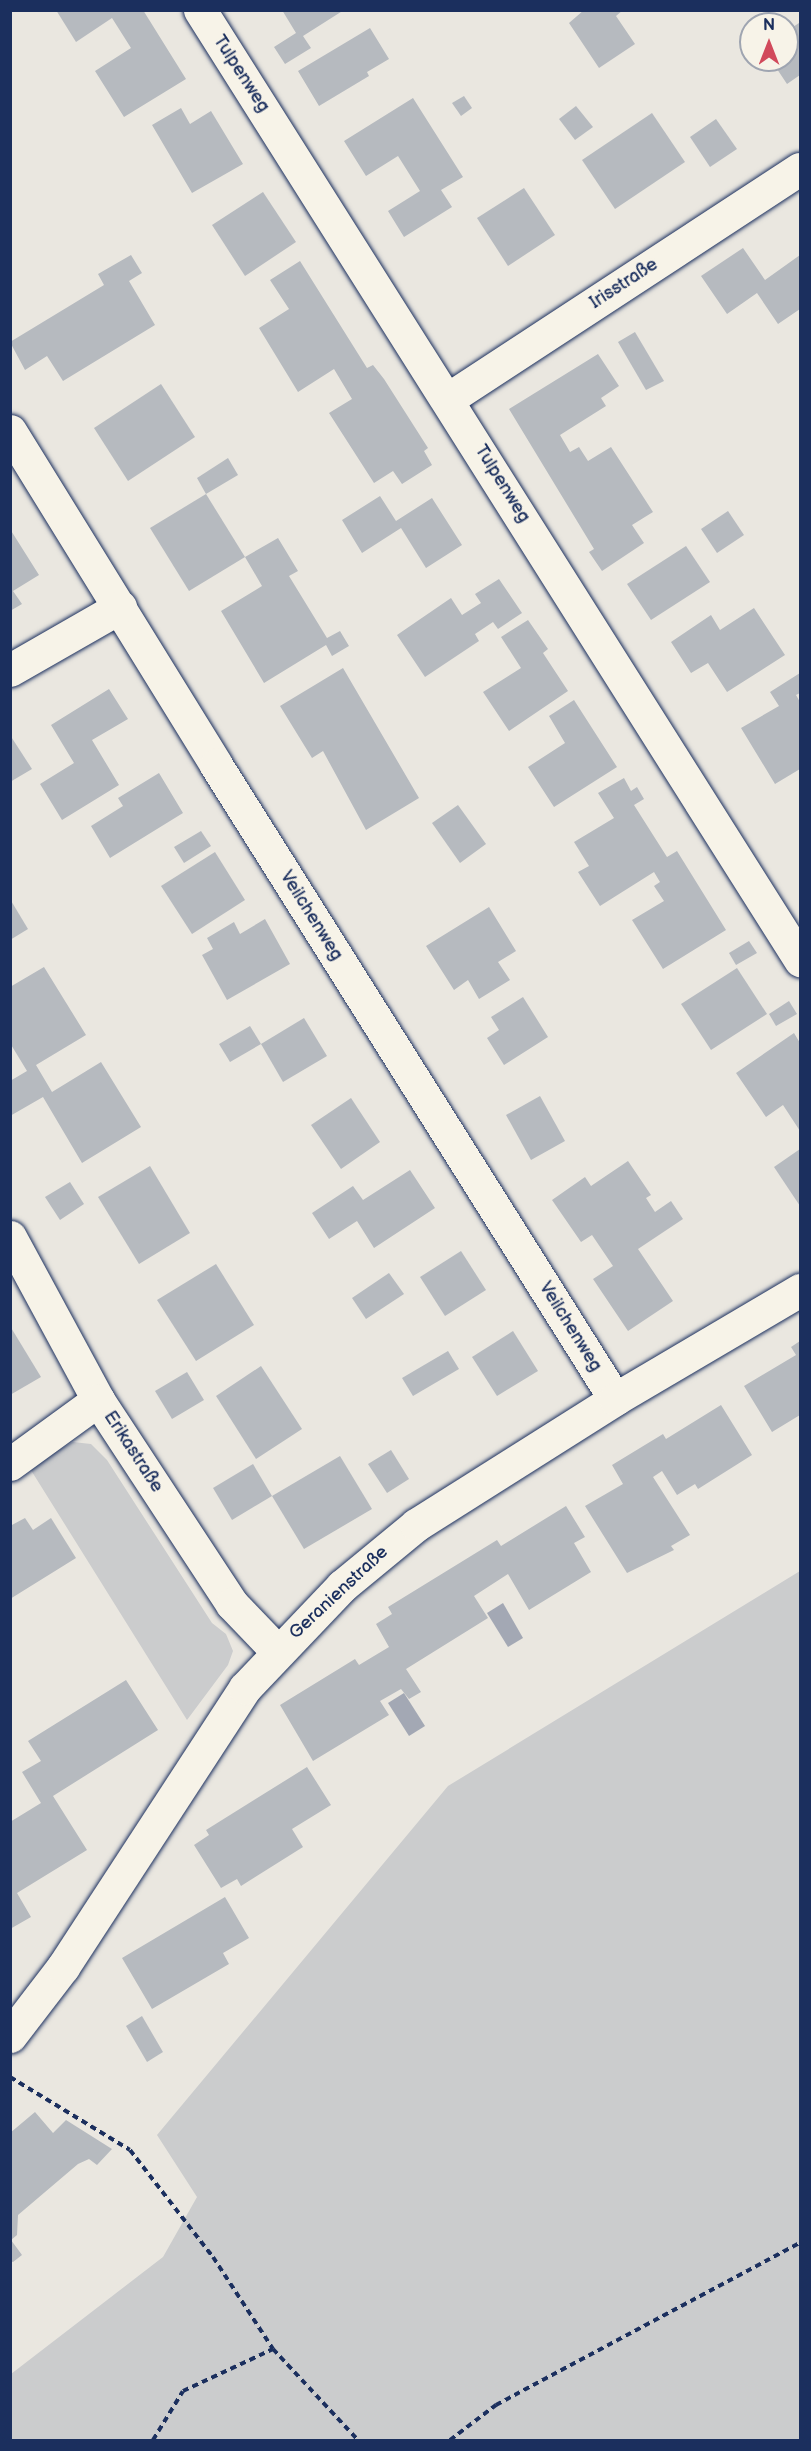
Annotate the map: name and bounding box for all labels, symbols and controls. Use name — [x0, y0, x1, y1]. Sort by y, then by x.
north arrow — [739, 12, 799, 72]
text: N — [763, 16, 775, 35]
street label: Tulpenweg — [208, 31, 274, 117]
street label: Irisstraße — [586, 254, 662, 314]
street label: Tulpenweg — [470, 441, 534, 527]
street label: Veilchenweg — [275, 867, 347, 965]
street label: Veilchenweg — [534, 1278, 606, 1376]
street label: Erikastraße — [99, 1407, 167, 1497]
street label: Geranienstraße — [285, 1542, 393, 1644]

